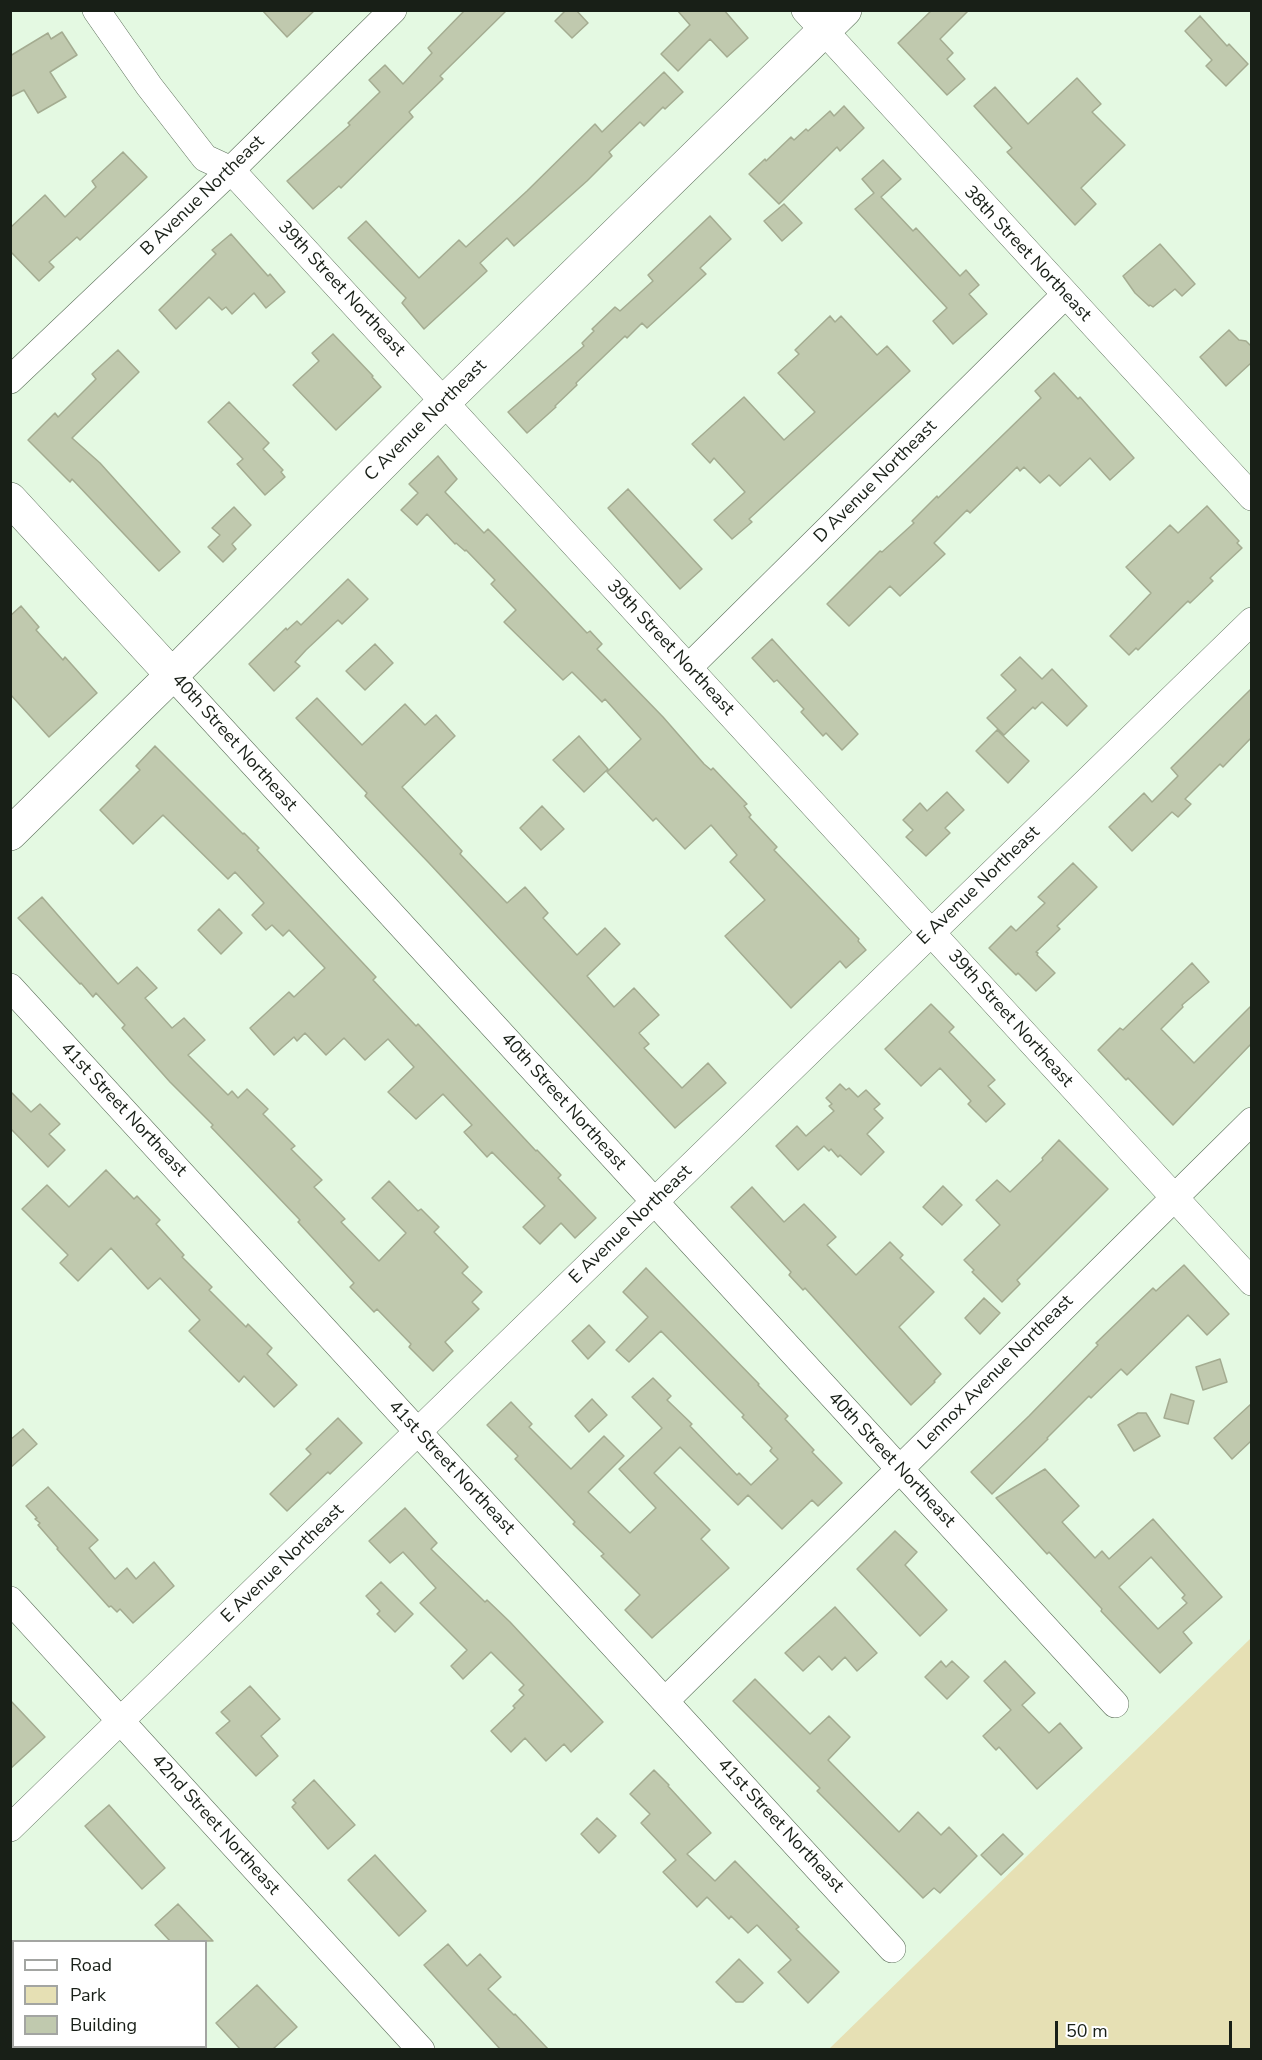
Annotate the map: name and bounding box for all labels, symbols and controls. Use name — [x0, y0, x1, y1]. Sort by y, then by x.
street label: B Avenue Northeast — [137, 131, 269, 261]
street label: 38th Street Northeast — [959, 182, 1095, 326]
street label: 39th Street Northeast — [273, 217, 409, 361]
street label: C Avenue Northeast — [361, 356, 491, 486]
street label: D Avenue Northeast — [810, 416, 942, 548]
street label: 39th Street Northeast — [602, 576, 738, 720]
street label: 40th Street Northeast — [167, 670, 301, 816]
street label: E Avenue Northeast — [913, 822, 1045, 950]
street label: 39th Street Northeast — [943, 946, 1077, 1092]
street label: 40th Street Northeast — [496, 1029, 630, 1175]
street label: 41st Street Northeast — [55, 1038, 191, 1182]
street label: E Avenue Northeast — [565, 1161, 697, 1289]
street label: Lennox Avenue Northeast — [914, 1291, 1078, 1455]
street label: 40th Street Northeast — [823, 1388, 959, 1532]
street label: 41st Street Northeast — [383, 1396, 519, 1540]
street label: E Avenue Northeast — [217, 1500, 349, 1628]
street label: 42nd Street Northeast — [146, 1750, 284, 1900]
street label: 41st Street Northeast — [712, 1754, 848, 1898]
legend — [12, 1940, 207, 2048]
text: Road — [70, 1953, 112, 1977]
text: Park — [70, 1983, 106, 2007]
scale bar — [1058, 2009, 1235, 2047]
text: Building — [70, 2013, 137, 2037]
text: 50 m — [1066, 2019, 1108, 2043]

